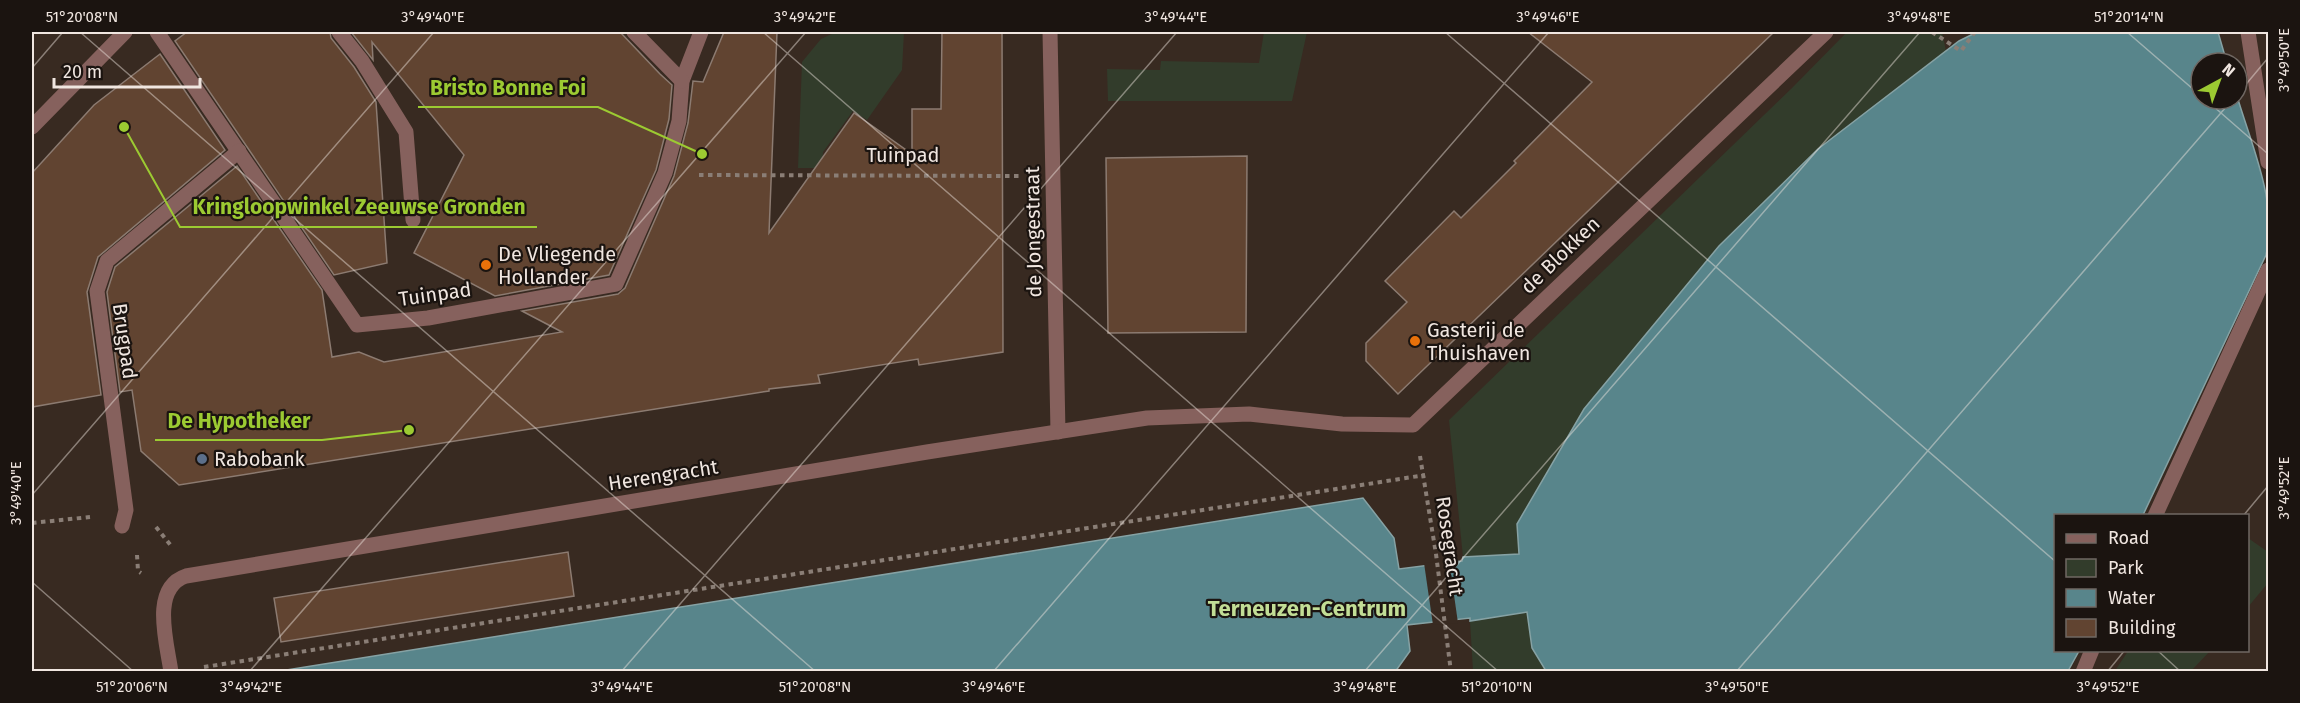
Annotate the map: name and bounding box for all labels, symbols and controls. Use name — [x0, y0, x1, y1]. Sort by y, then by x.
text: 51°20'08"N — [46, 8, 118, 26]
text: 3°49'40"E — [401, 8, 465, 26]
text: 3°49'42"E — [774, 8, 836, 26]
text: 3°49'44"E — [1145, 8, 1207, 26]
text: 3°49'46"E — [1516, 8, 1580, 26]
text: 3°49'48"E — [1887, 8, 1951, 26]
text: 51°20'14"N — [2094, 8, 2164, 26]
text: 3°49'50"E — [2275, 28, 2293, 92]
scale bar — [54, 51, 200, 89]
north arrow — [2189, 51, 2249, 111]
text: N — [2218, 59, 2239, 81]
text: 20 m — [63, 61, 102, 83]
callout: Bristo Bonne Foi — [418, 68, 598, 107]
text: Bristo Bonne Foi — [430, 75, 586, 101]
street label: Tuinpad — [866, 143, 940, 167]
street label: de Jongestraat — [1020, 165, 1046, 298]
callout: Kringloopwinkel Zeeuwse Gronden — [180, 188, 537, 227]
text: Kringloopwinkel Zeeuwse Gronden — [192, 194, 526, 220]
street label: de Blokken — [1515, 211, 1605, 299]
place label: De Vliegende Hollander — [498, 242, 616, 289]
marker: De Vliegende Hollander — [479, 258, 493, 272]
street label: Tuinpad — [397, 277, 473, 311]
street label: Brugpad — [108, 301, 142, 381]
place label: Gasterij de Thuishaven — [1427, 318, 1530, 365]
marker: Gasterij de Thuishaven — [1408, 334, 1422, 348]
callout: De Hypotheker — [155, 401, 322, 440]
text: De Hypotheker — [167, 408, 311, 434]
place label: Rabobank — [214, 447, 306, 471]
marker: Rabobank — [195, 452, 209, 466]
street label: Herengracht — [606, 454, 720, 496]
text: 3°49'52"E — [2275, 457, 2293, 519]
text: 3°49'40"E — [7, 461, 25, 525]
street label: Rosegracht — [1431, 495, 1469, 598]
legend — [2054, 514, 2249, 652]
text: Road — [2108, 527, 2150, 549]
text: Park — [2108, 557, 2144, 579]
text: Water — [2108, 587, 2155, 609]
district label: Terneuzen-Centrum — [1208, 595, 1406, 622]
text: Building — [2108, 617, 2176, 639]
text: 51°20'06"N — [96, 678, 168, 696]
text: 3°49'42"E — [220, 678, 282, 696]
text: 3°49'44"E — [591, 678, 653, 696]
text: 51°20'08"N — [779, 678, 851, 696]
text: 3°49'46"E — [962, 678, 1026, 696]
text: 3°49'48"E — [1333, 678, 1397, 696]
text: 51°20'10"N — [1462, 678, 1532, 696]
text: 3°49'50"E — [1705, 678, 1769, 696]
text: 3°49'52"E — [2077, 678, 2139, 696]

